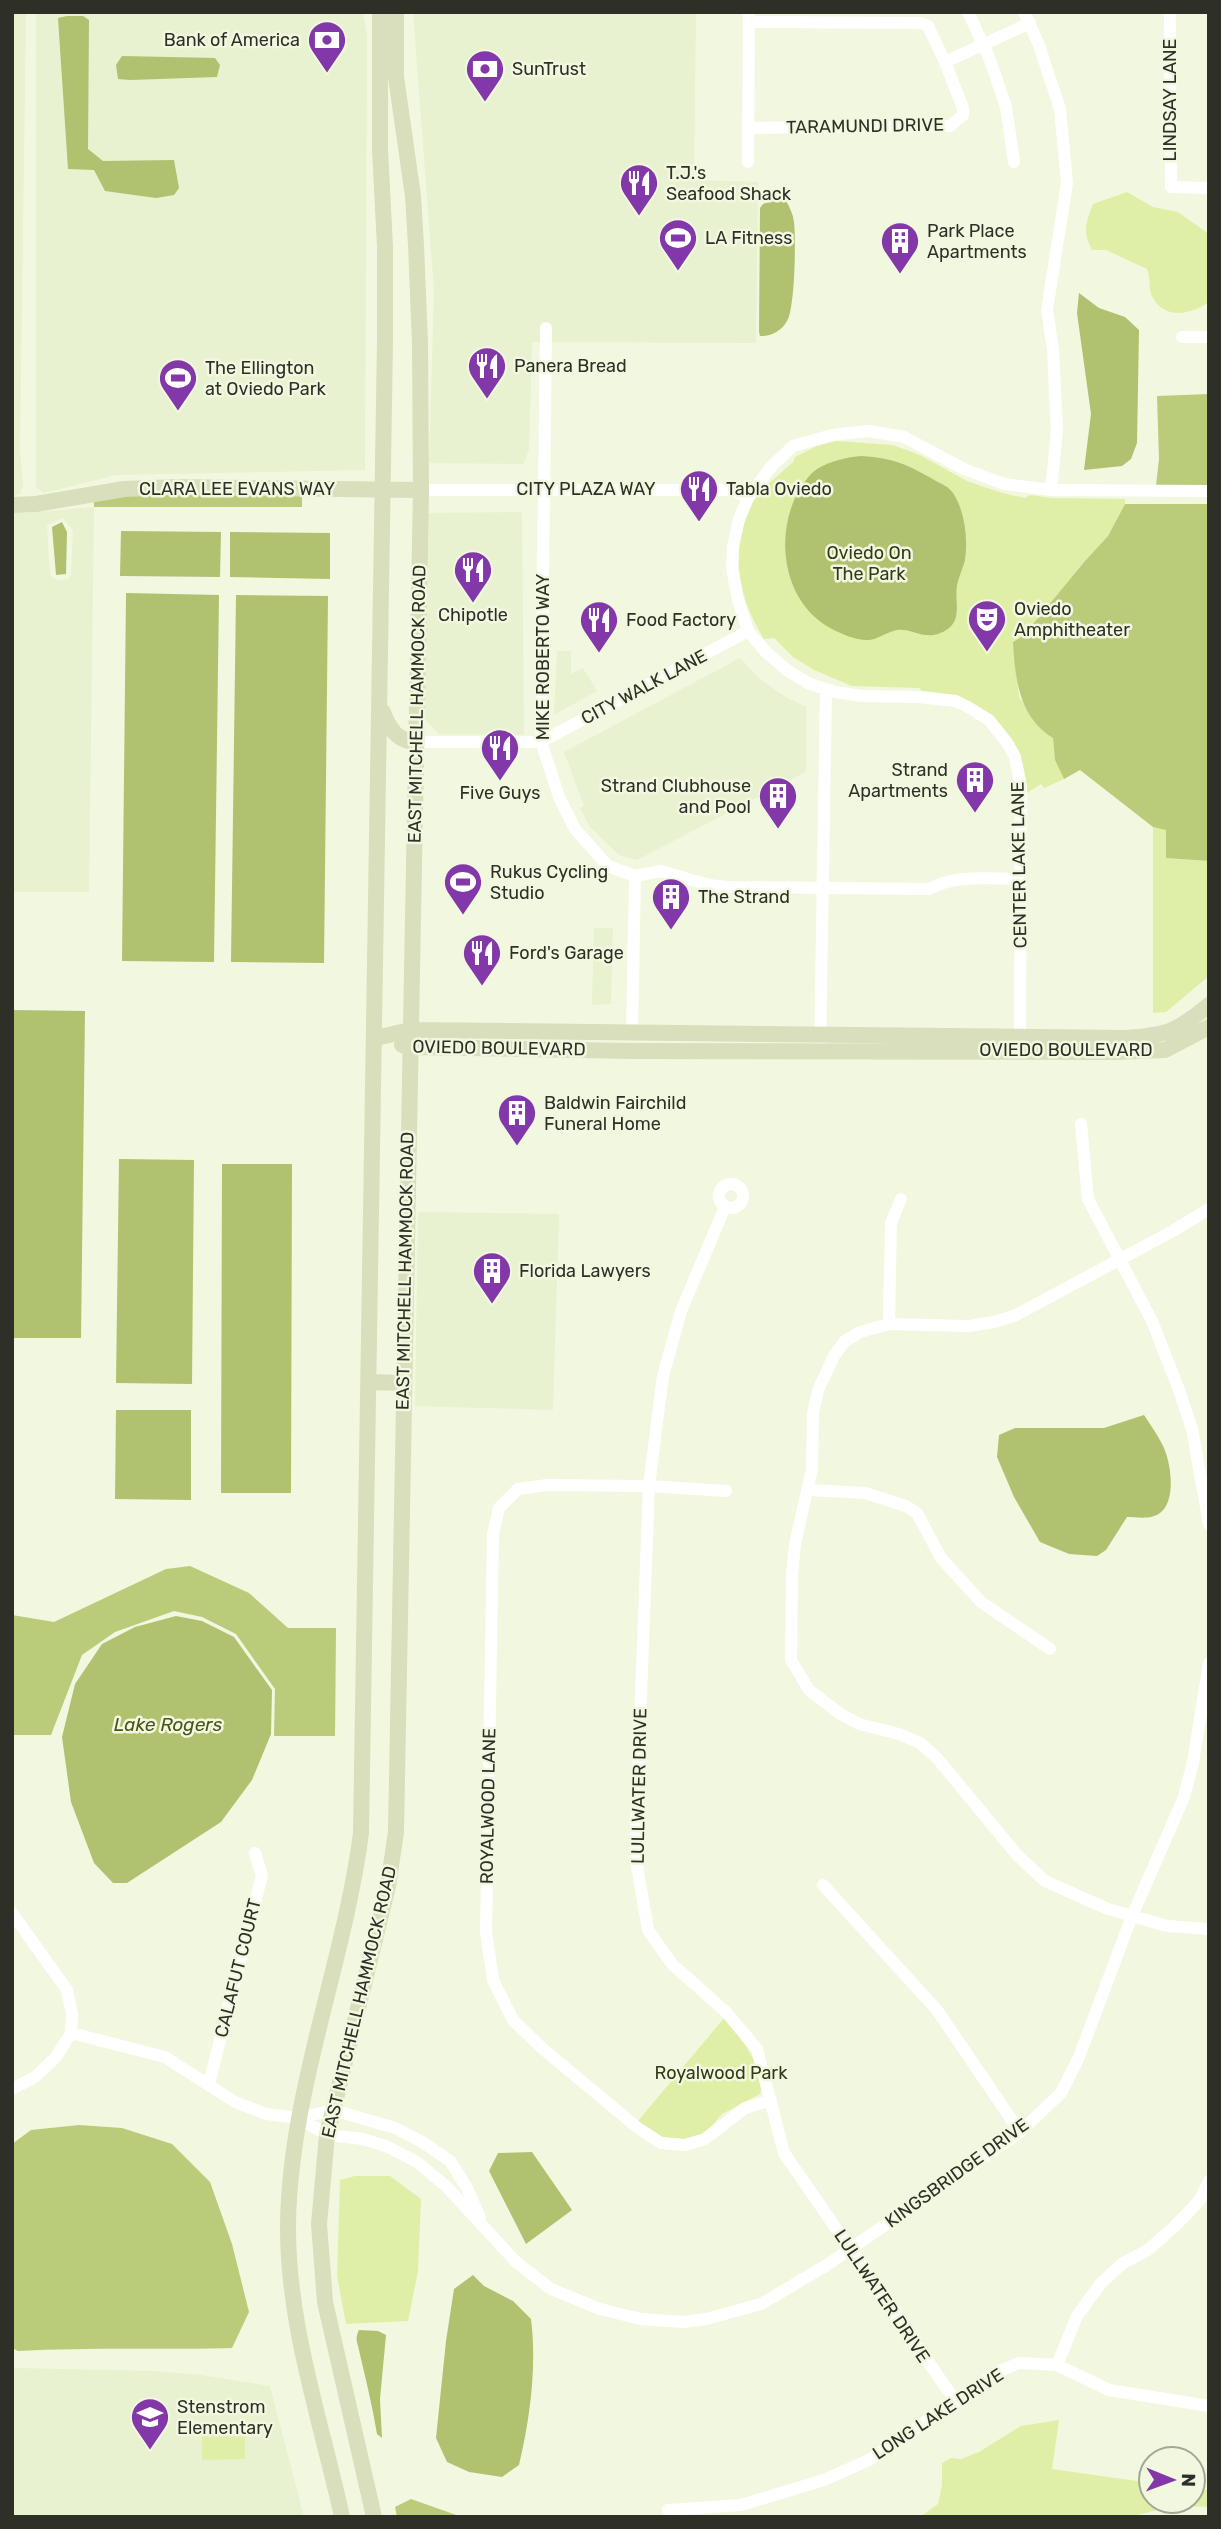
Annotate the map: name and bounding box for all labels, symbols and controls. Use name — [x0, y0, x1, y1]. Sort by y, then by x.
bank icon: Bank of America — [306, 19, 348, 74]
place label: Bank of America — [164, 29, 300, 51]
street label: LINDSAY LANE — [1159, 39, 1181, 161]
bank icon: SunTrust — [464, 48, 506, 103]
place label: SunTrust — [512, 58, 586, 80]
street label: TARAMUNDI DRIVE — [786, 114, 944, 138]
restaurant icon: T.J.'s Seafood Shack — [618, 162, 660, 217]
place label: T.J.'s Seafood Shack — [666, 162, 792, 205]
sports icon: LA Fitness — [657, 217, 699, 272]
building icon: Park Place Apartments — [879, 220, 921, 275]
place label: Park Place Apartments — [927, 220, 1027, 263]
place label: LA Fitness — [705, 227, 792, 249]
restaurant icon: Panera Bread — [466, 345, 508, 400]
place label: Panera Bread — [514, 355, 627, 377]
sports icon: The Ellington at Oviedo Park — [157, 357, 199, 412]
place label: The Ellington at Oviedo Park — [205, 357, 326, 400]
restaurant icon: Tabla Oviedo — [678, 468, 720, 523]
street label: CLARA LEE EVANS WAY — [139, 478, 335, 500]
street label: CITY PLAZA WAY — [516, 478, 656, 500]
place label: Tabla Oviedo — [726, 478, 832, 500]
park label: Oviedo On The Park — [826, 542, 912, 585]
restaurant icon: Chipotle — [452, 549, 494, 604]
street label: EAST MITCHELL HAMMOCK ROAD — [404, 565, 430, 843]
street label: MIKE ROBERTO WAY — [532, 573, 554, 740]
theatre icon: Oviedo Amphitheater — [966, 598, 1008, 653]
place label: Oviedo Amphitheater — [1014, 598, 1130, 641]
restaurant icon: Food Factory — [578, 599, 620, 654]
place label: Chipotle — [438, 604, 508, 626]
place label: Food Factory — [626, 609, 736, 631]
street label: CITY WALK LANE — [577, 645, 711, 729]
restaurant icon: Five Guys — [479, 727, 521, 782]
place label: Strand Apartments — [848, 759, 948, 802]
building icon: Strand Apartments — [954, 759, 996, 814]
place label: Strand Clubhouse and Pool — [601, 775, 751, 818]
building icon: Strand Clubhouse and Pool — [757, 775, 799, 830]
street label: CENTER LAKE LANE — [1007, 781, 1031, 949]
place label: Five Guys — [460, 782, 540, 804]
sports icon: Rukus Cycling Studio — [442, 861, 484, 916]
place label: Rukus Cycling Studio — [490, 861, 608, 904]
building icon: The Strand — [650, 876, 692, 931]
place label: The Strand — [698, 886, 790, 908]
restaurant icon: Ford's Garage — [461, 932, 503, 987]
place label: Ford's Garage — [509, 942, 624, 964]
street label: OVIEDO BOULEVARD — [412, 1035, 586, 1061]
street label: OVIEDO BOULEVARD — [979, 1039, 1153, 1061]
building icon: Baldwin Fairchild Funeral Home — [496, 1092, 538, 1147]
place label: Baldwin Fairchild Funeral Home — [544, 1092, 686, 1135]
street label: EAST MITCHELL HAMMOCK ROAD — [392, 1132, 418, 1410]
building icon: Florida Lawyers — [471, 1250, 513, 1305]
place label: Florida Lawyers — [519, 1260, 651, 1282]
street label: LULLWATER DRIVE — [627, 1708, 651, 1864]
water label: Lake Rogers — [114, 1713, 223, 1736]
street label: ROYALWOOD LANE — [476, 1728, 500, 1884]
street label: EAST MITCHELL HAMMOCK ROAD — [317, 1864, 401, 2140]
street label: CALAFUT COURT — [210, 1896, 266, 2040]
park label: Royalwood Park — [655, 2062, 788, 2084]
street label: KINGSBRIDGE DRIVE — [881, 2113, 1033, 2233]
street label: LULLWATER DRIVE — [829, 2225, 935, 2367]
street label: LONG LAKE DRIVE — [868, 2364, 1008, 2464]
school or university icon: Stenstrom Elementary — [129, 2396, 171, 2451]
place label: Stenstrom Elementary — [177, 2396, 273, 2439]
north arrow — [1137, 2445, 1207, 2515]
text: N — [1177, 2473, 1200, 2487]

